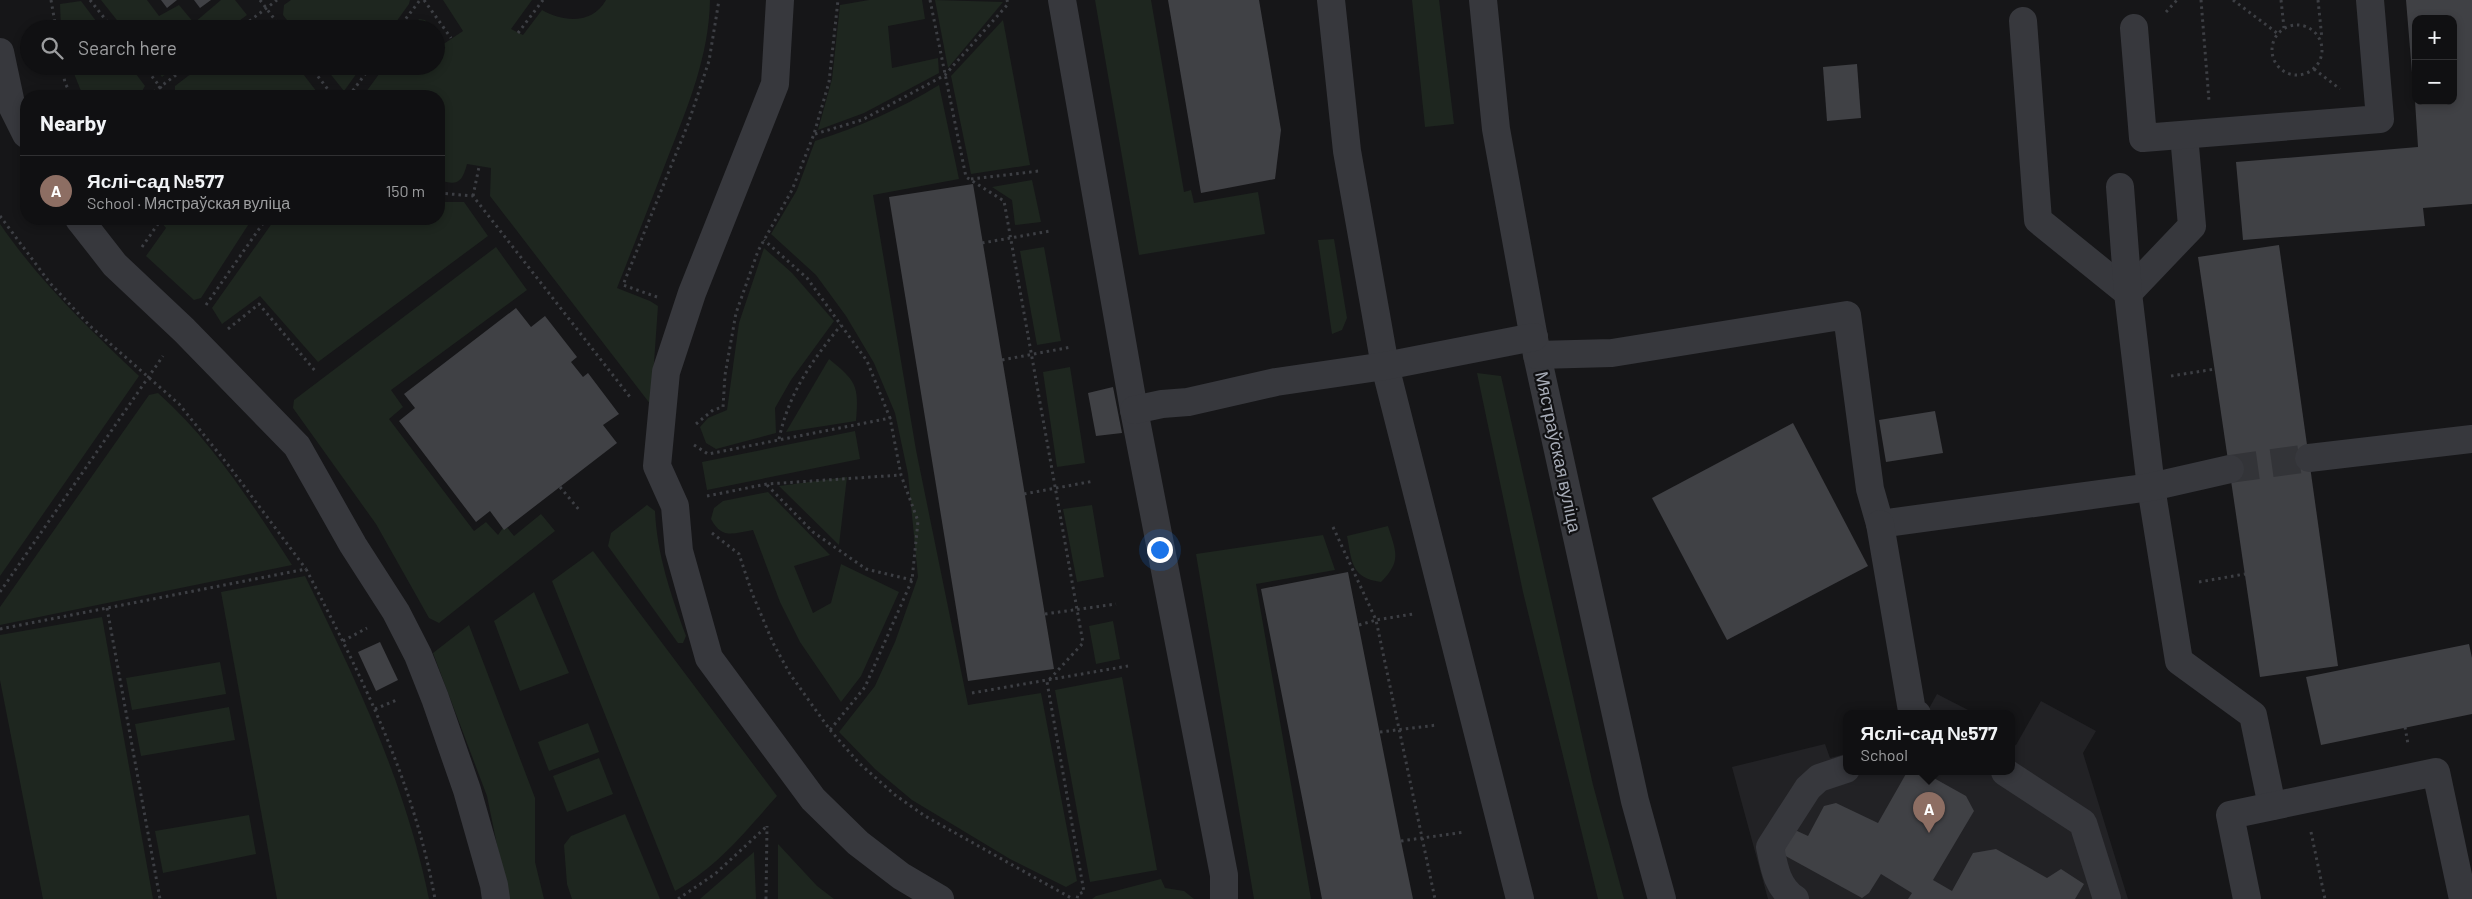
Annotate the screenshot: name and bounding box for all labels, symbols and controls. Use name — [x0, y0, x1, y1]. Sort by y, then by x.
map controls — [2412, 15, 2457, 105]
button: + — [2412, 15, 2457, 60]
search box — [20, 20, 445, 75]
icon: search — [38, 34, 66, 62]
text: Search here — [78, 36, 177, 59]
button: − — [2412, 60, 2457, 105]
text: Nearby — [40, 110, 106, 135]
text: Яслі-сад №577 — [87, 169, 224, 192]
text: A — [51, 181, 61, 200]
text: 150 m — [386, 181, 425, 200]
text: School · Мястраўская вуліца — [87, 193, 290, 212]
street label: Мястраўская вуліца — [1531, 369, 1587, 535]
your location — [1147, 537, 1173, 563]
popup — [1843, 710, 2015, 775]
text: Яслі-сад №577 — [1861, 721, 1997, 744]
text: School — [1861, 745, 1908, 764]
pin: A — [1913, 792, 1945, 833]

